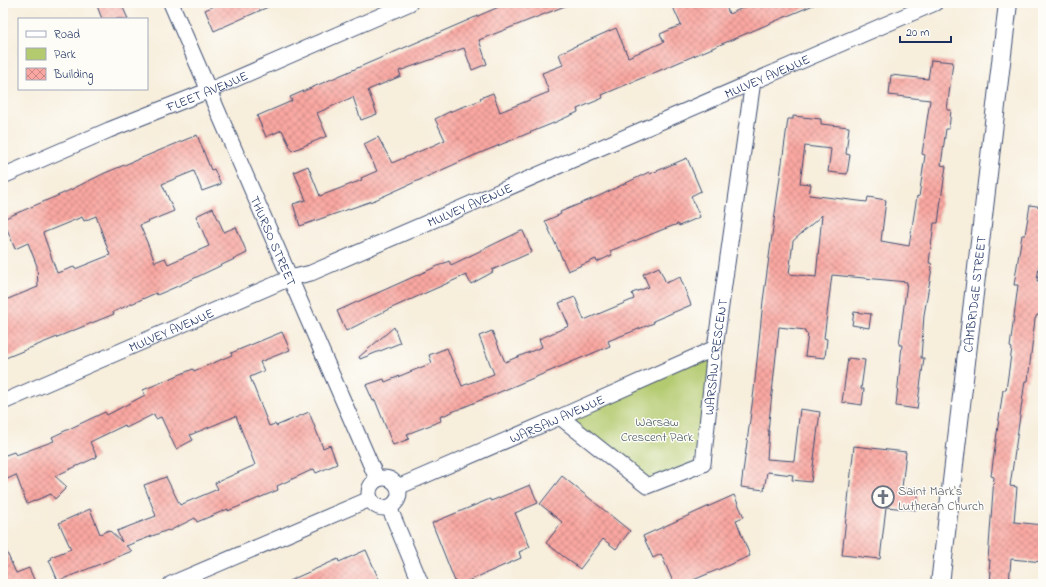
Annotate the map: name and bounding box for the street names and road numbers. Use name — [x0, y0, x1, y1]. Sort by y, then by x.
street label: MULVEY AVENUE — [722, 50, 813, 104]
street label: FLEET AVENUE — [163, 67, 251, 118]
street label: MULVEY AVENUE — [425, 179, 516, 233]
street label: THURSO STREET — [245, 193, 301, 290]
street label: CAMBRIDGE STREET — [959, 234, 992, 353]
street label: WARSAW CRESCENT — [700, 297, 733, 416]
street label: MULVEY AVENUE — [126, 304, 217, 358]
street label: WARSAW AVENUE — [507, 390, 608, 449]

